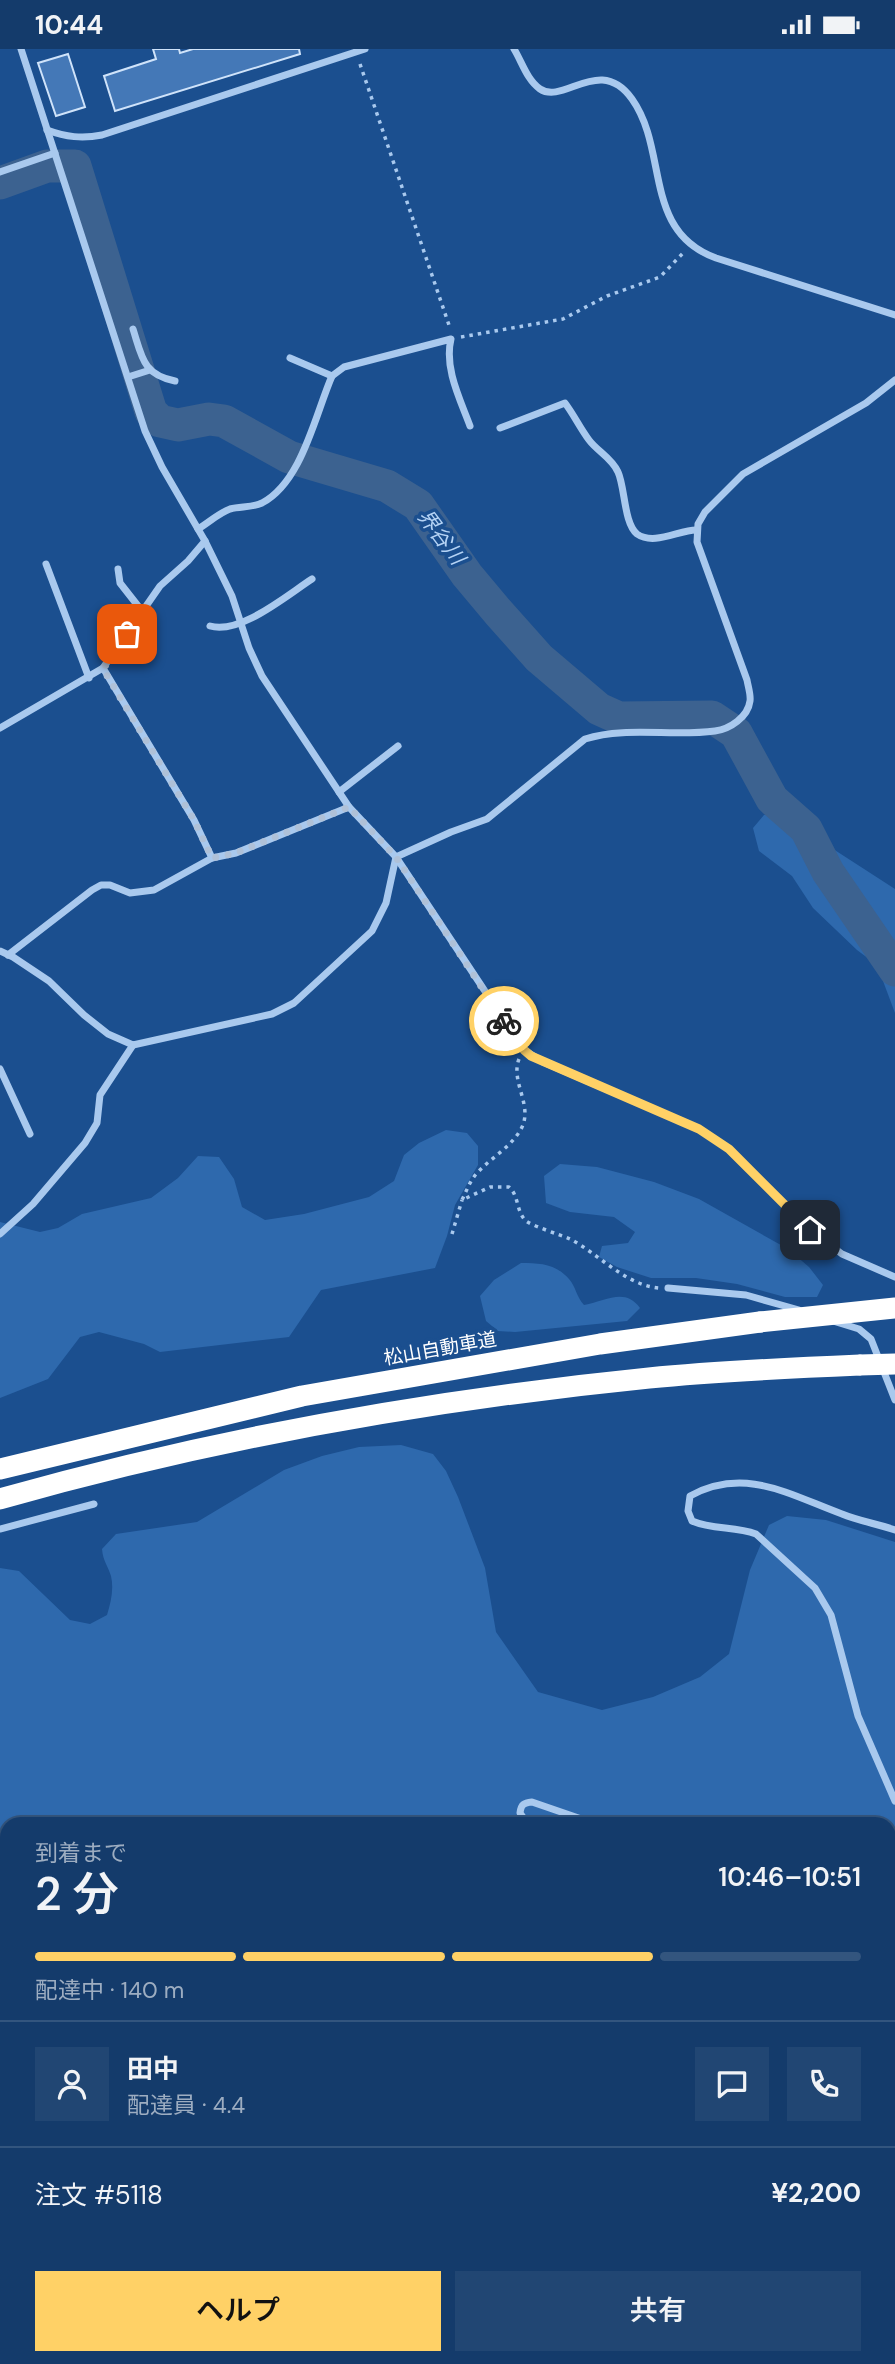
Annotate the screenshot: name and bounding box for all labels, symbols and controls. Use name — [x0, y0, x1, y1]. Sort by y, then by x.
text: 10:44 — [35, 8, 103, 42]
water label: 界谷川 — [411, 503, 472, 572]
pin — [97, 604, 157, 664]
icon: bag — [108, 615, 146, 653]
courier — [469, 986, 539, 1056]
icon: bike — [485, 1002, 523, 1040]
pin — [780, 1200, 840, 1260]
icon: home — [791, 1211, 829, 1249]
street label: 松山自動車道 — [382, 1326, 498, 1371]
text: 到着まで — [35, 1838, 127, 1868]
text: 10:46–10:51 — [718, 1860, 861, 1894]
text: 2 分 — [35, 1864, 119, 1924]
text: 配達中 · 140 m — [35, 1975, 184, 2005]
button: person — [35, 2047, 109, 2121]
button: chat — [695, 2047, 769, 2121]
button: phone — [787, 2047, 861, 2121]
text: 田中 — [127, 2052, 179, 2086]
text: 配達員 · 4.4 — [127, 2090, 245, 2120]
text: ¥2,200 — [771, 2176, 861, 2210]
text: 注文 #5118 — [35, 2178, 163, 2212]
button: ヘルプ — [35, 2271, 441, 2351]
button: 共有 — [455, 2271, 861, 2351]

